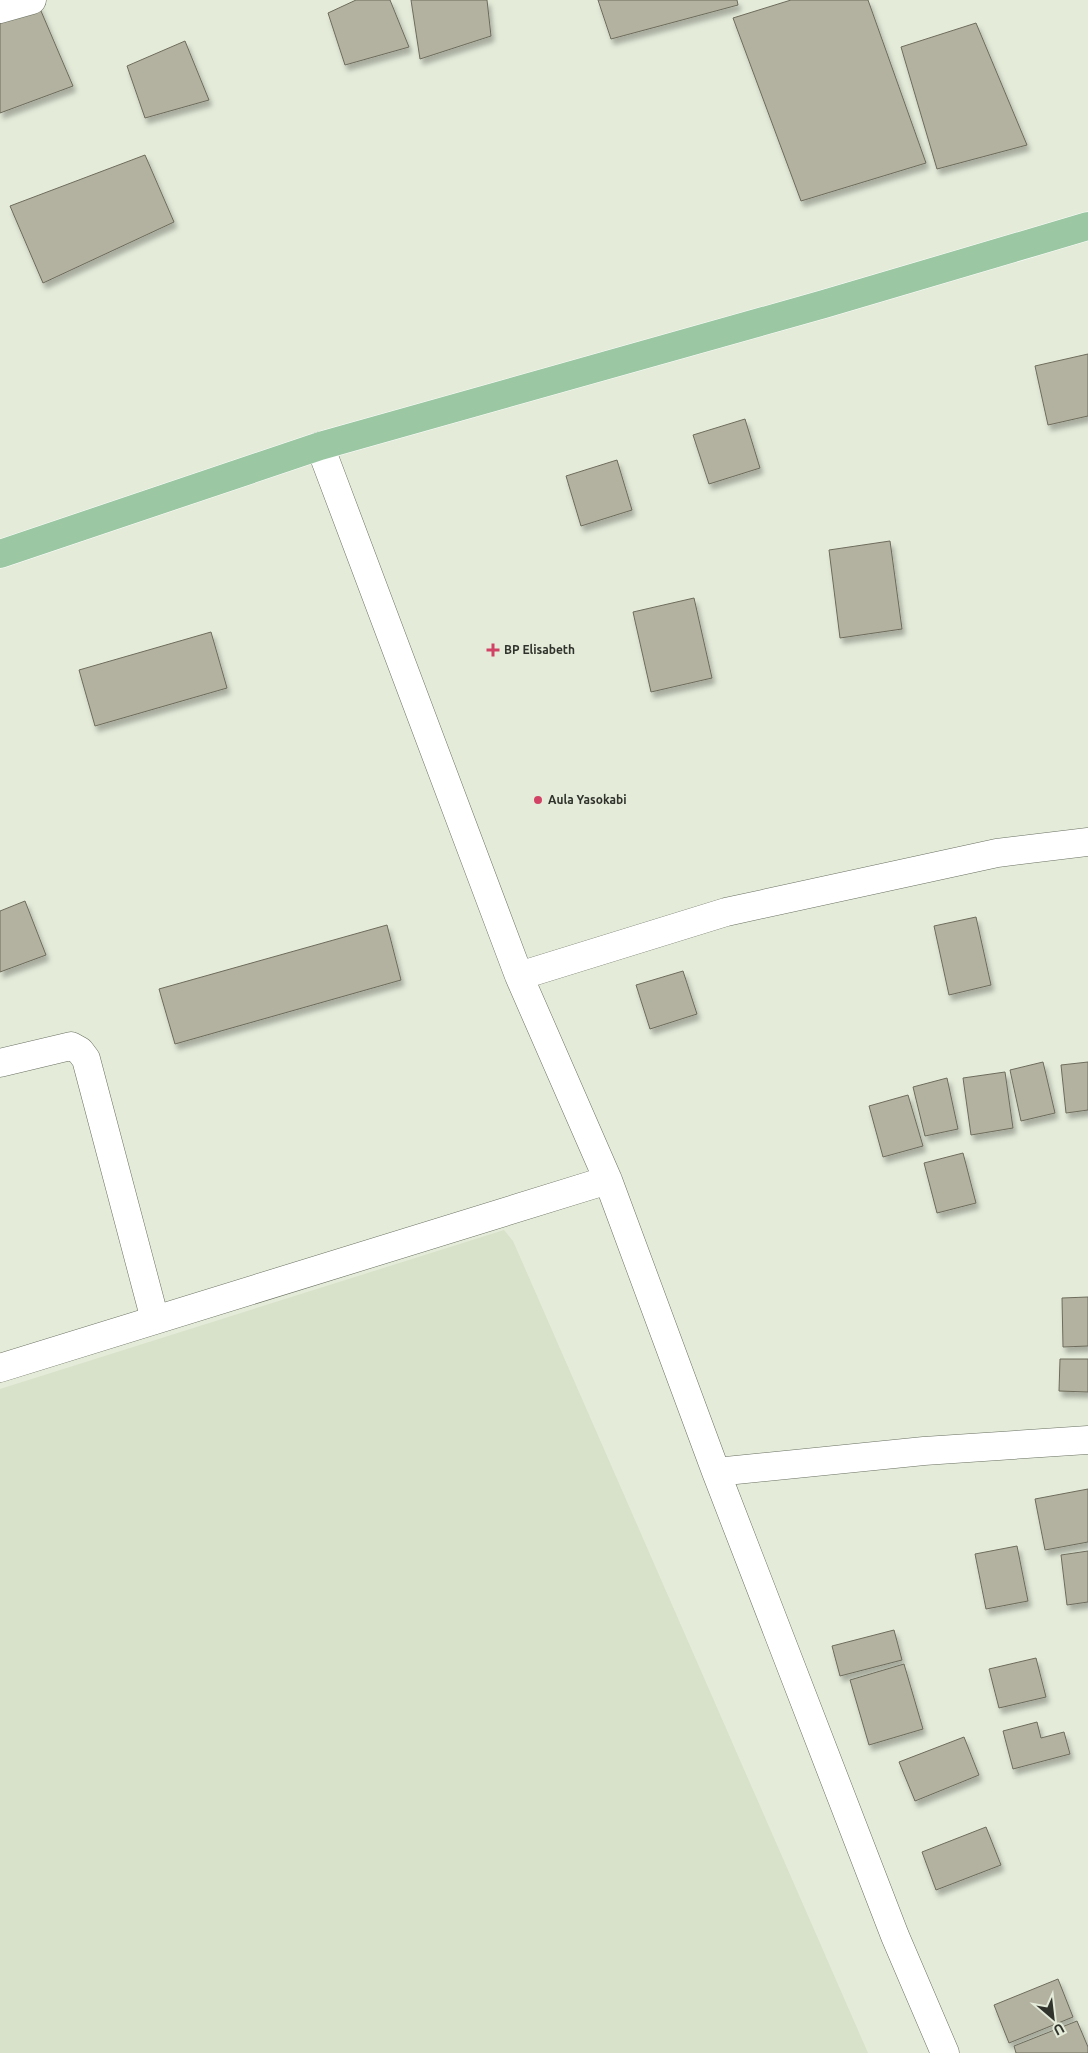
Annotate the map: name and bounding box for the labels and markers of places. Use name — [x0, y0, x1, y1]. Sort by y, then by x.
marker: BP Elisabeth — [486, 643, 500, 657]
place label: BP Elisabeth — [504, 643, 575, 656]
place label: Aula Yasokabi — [548, 793, 627, 806]
marker: Aula Yasokabi — [532, 794, 544, 806]

